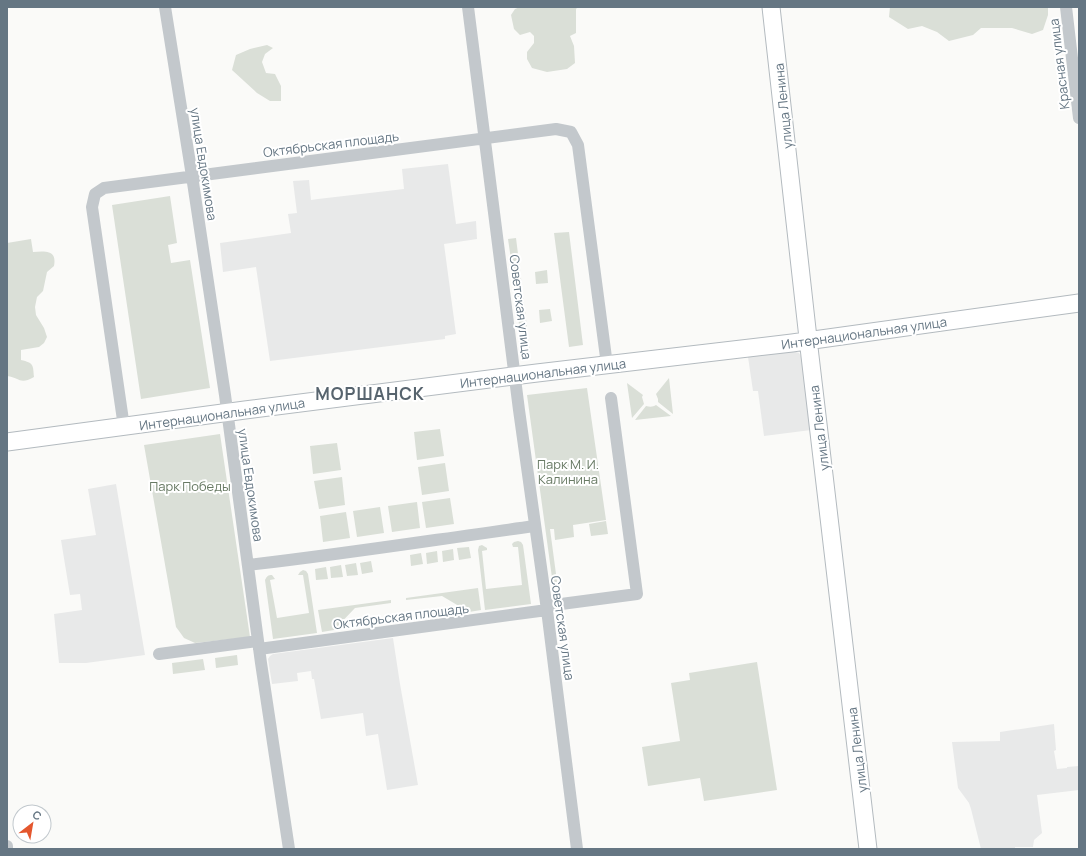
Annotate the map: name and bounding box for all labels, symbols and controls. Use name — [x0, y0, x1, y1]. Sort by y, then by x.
street label: Красная улица — [1045, 18, 1073, 110]
street label: улица Ленина — [770, 62, 796, 150]
street label: улица Евдокимова — [186, 106, 222, 222]
street label: Октябрьская площадь — [262, 127, 400, 161]
street label: Советская улица — [506, 254, 536, 360]
street label: Интернациональная улица — [780, 312, 948, 354]
street label: Интернациональная улица — [459, 354, 627, 392]
district label: МОРШАНСК — [315, 382, 425, 405]
street label: улица Ленина — [805, 384, 833, 472]
street label: Интернациональная улица — [138, 393, 306, 435]
street label: улица Евдокимова — [234, 427, 268, 543]
park label: Парк М. И. Калинина — [537, 455, 599, 488]
park label: Парк Победы — [149, 477, 231, 495]
street label: Советская улица — [547, 575, 579, 681]
street label: Октябрьская площадь — [332, 599, 470, 633]
street label: улица Ленина — [843, 706, 871, 794]
north arrow — [12, 804, 52, 844]
text: С — [30, 806, 45, 824]

